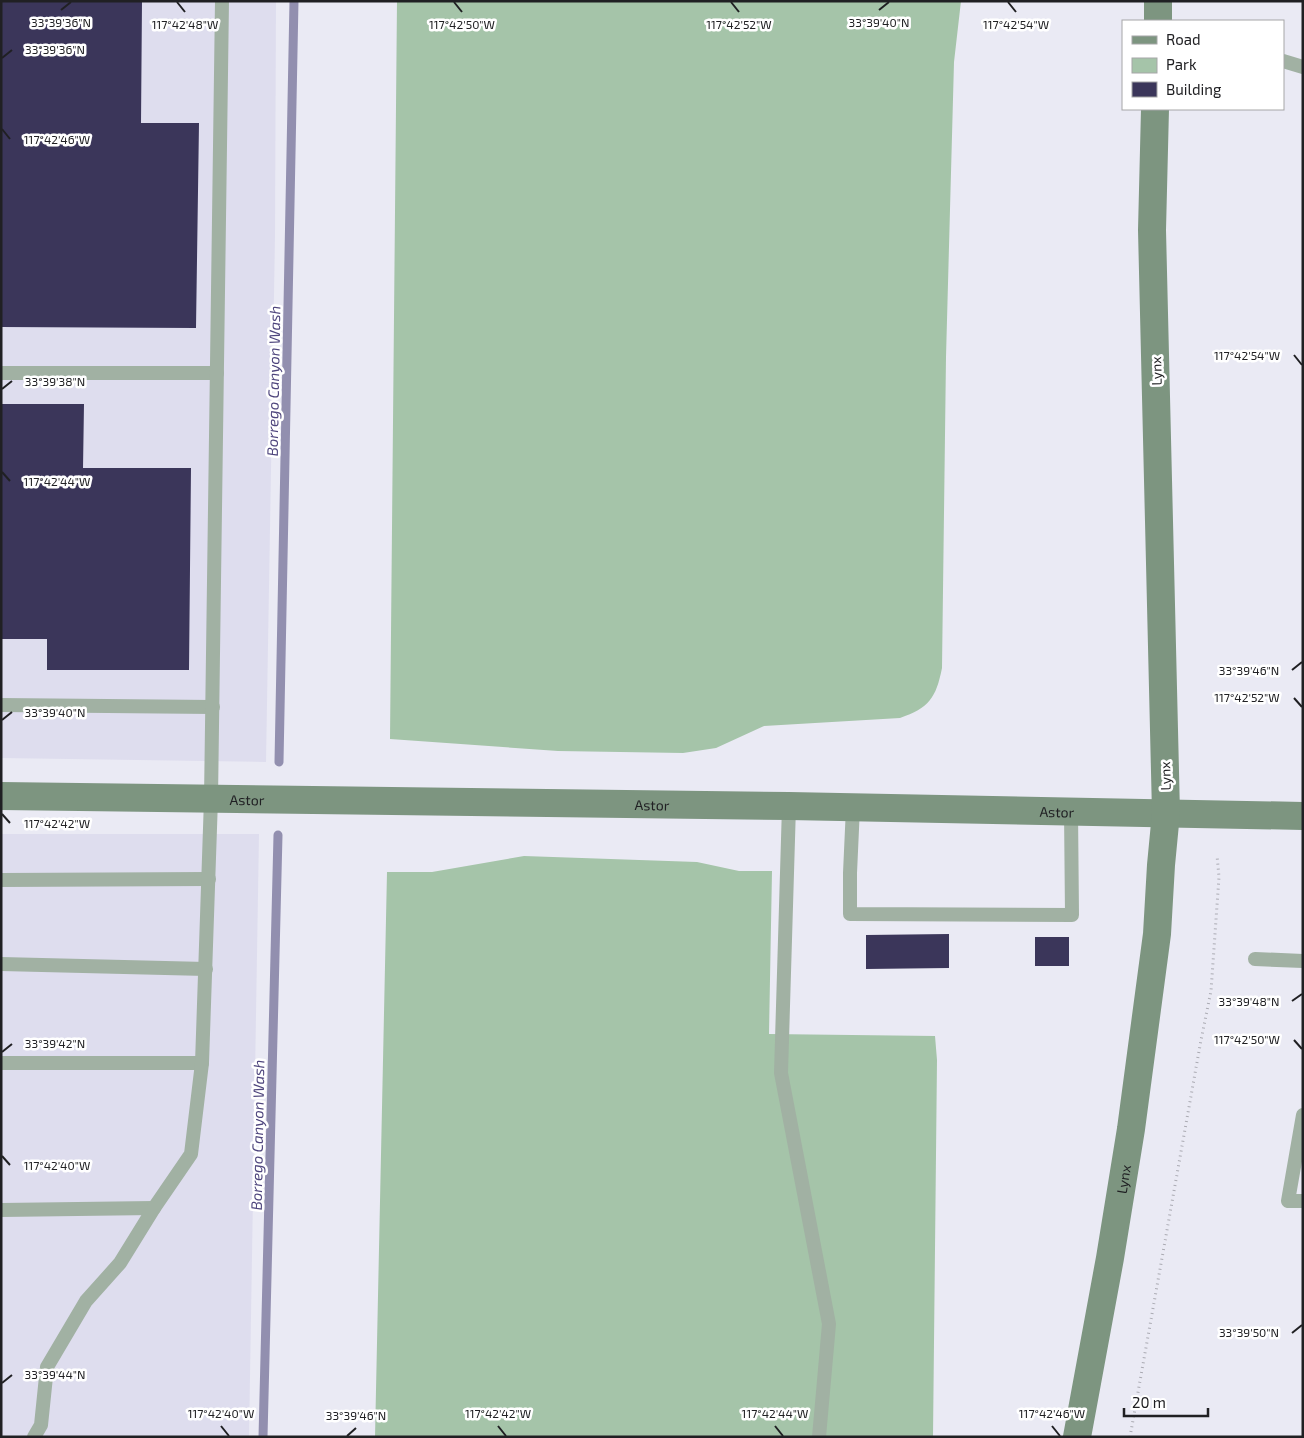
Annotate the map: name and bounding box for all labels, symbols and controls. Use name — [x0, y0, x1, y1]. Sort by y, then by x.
text: 33°39'36"N — [31, 15, 91, 29]
text: 33°39'40"N — [849, 15, 909, 29]
text: 117°42'48"W — [152, 17, 218, 31]
text: 117°42'50"W — [429, 17, 495, 31]
text: 117°42'52"W — [706, 17, 772, 31]
text: 117°42'54"W — [983, 17, 1049, 31]
legend — [1122, 20, 1284, 110]
text: Road — [1166, 30, 1201, 48]
text: 33°39'36"N — [25, 42, 85, 56]
text: Park — [1166, 55, 1197, 73]
text: Building — [1166, 80, 1222, 98]
text: 117°42'46"W — [24, 132, 90, 146]
water label: Borrego Canyon Wash — [263, 305, 284, 457]
text: 117°42'54"W — [1214, 348, 1280, 362]
street label: Lynx — [1147, 356, 1165, 386]
text: 33°39'38"N — [25, 374, 85, 388]
text: 117°42'44"W — [24, 474, 90, 488]
text: 33°39'46"N — [1219, 663, 1279, 677]
text: 117°42'52"W — [1214, 690, 1280, 704]
text: 33°39'40"N — [25, 705, 85, 719]
street label: Lynx — [1156, 761, 1174, 791]
street label: Astor — [229, 790, 265, 808]
street label: Astor — [634, 796, 670, 813]
street label: Astor — [1039, 802, 1075, 820]
text: 117°42'42"W — [24, 816, 90, 830]
text: 33°39'48"N — [1219, 994, 1279, 1008]
text: 117°42'50"W — [1214, 1032, 1280, 1046]
text: 33°39'42"N — [25, 1036, 85, 1050]
water label: Borrego Canyon Wash — [247, 1059, 268, 1211]
text: 117°42'40"W — [24, 1158, 90, 1172]
street label: Lynx — [1112, 1163, 1134, 1195]
text: 33°39'50"N — [1219, 1325, 1279, 1339]
text: 33°39'44"N — [25, 1367, 85, 1381]
scale bar — [1124, 1386, 1208, 1418]
text: 20 m — [1132, 1393, 1166, 1411]
text: 117°42'40"W — [188, 1406, 254, 1420]
text: 117°42'42"W — [465, 1406, 531, 1420]
text: 117°42'44"W — [742, 1406, 808, 1420]
text: 117°42'46"W — [1019, 1406, 1085, 1420]
text: 33°39'46"N — [326, 1408, 386, 1422]

